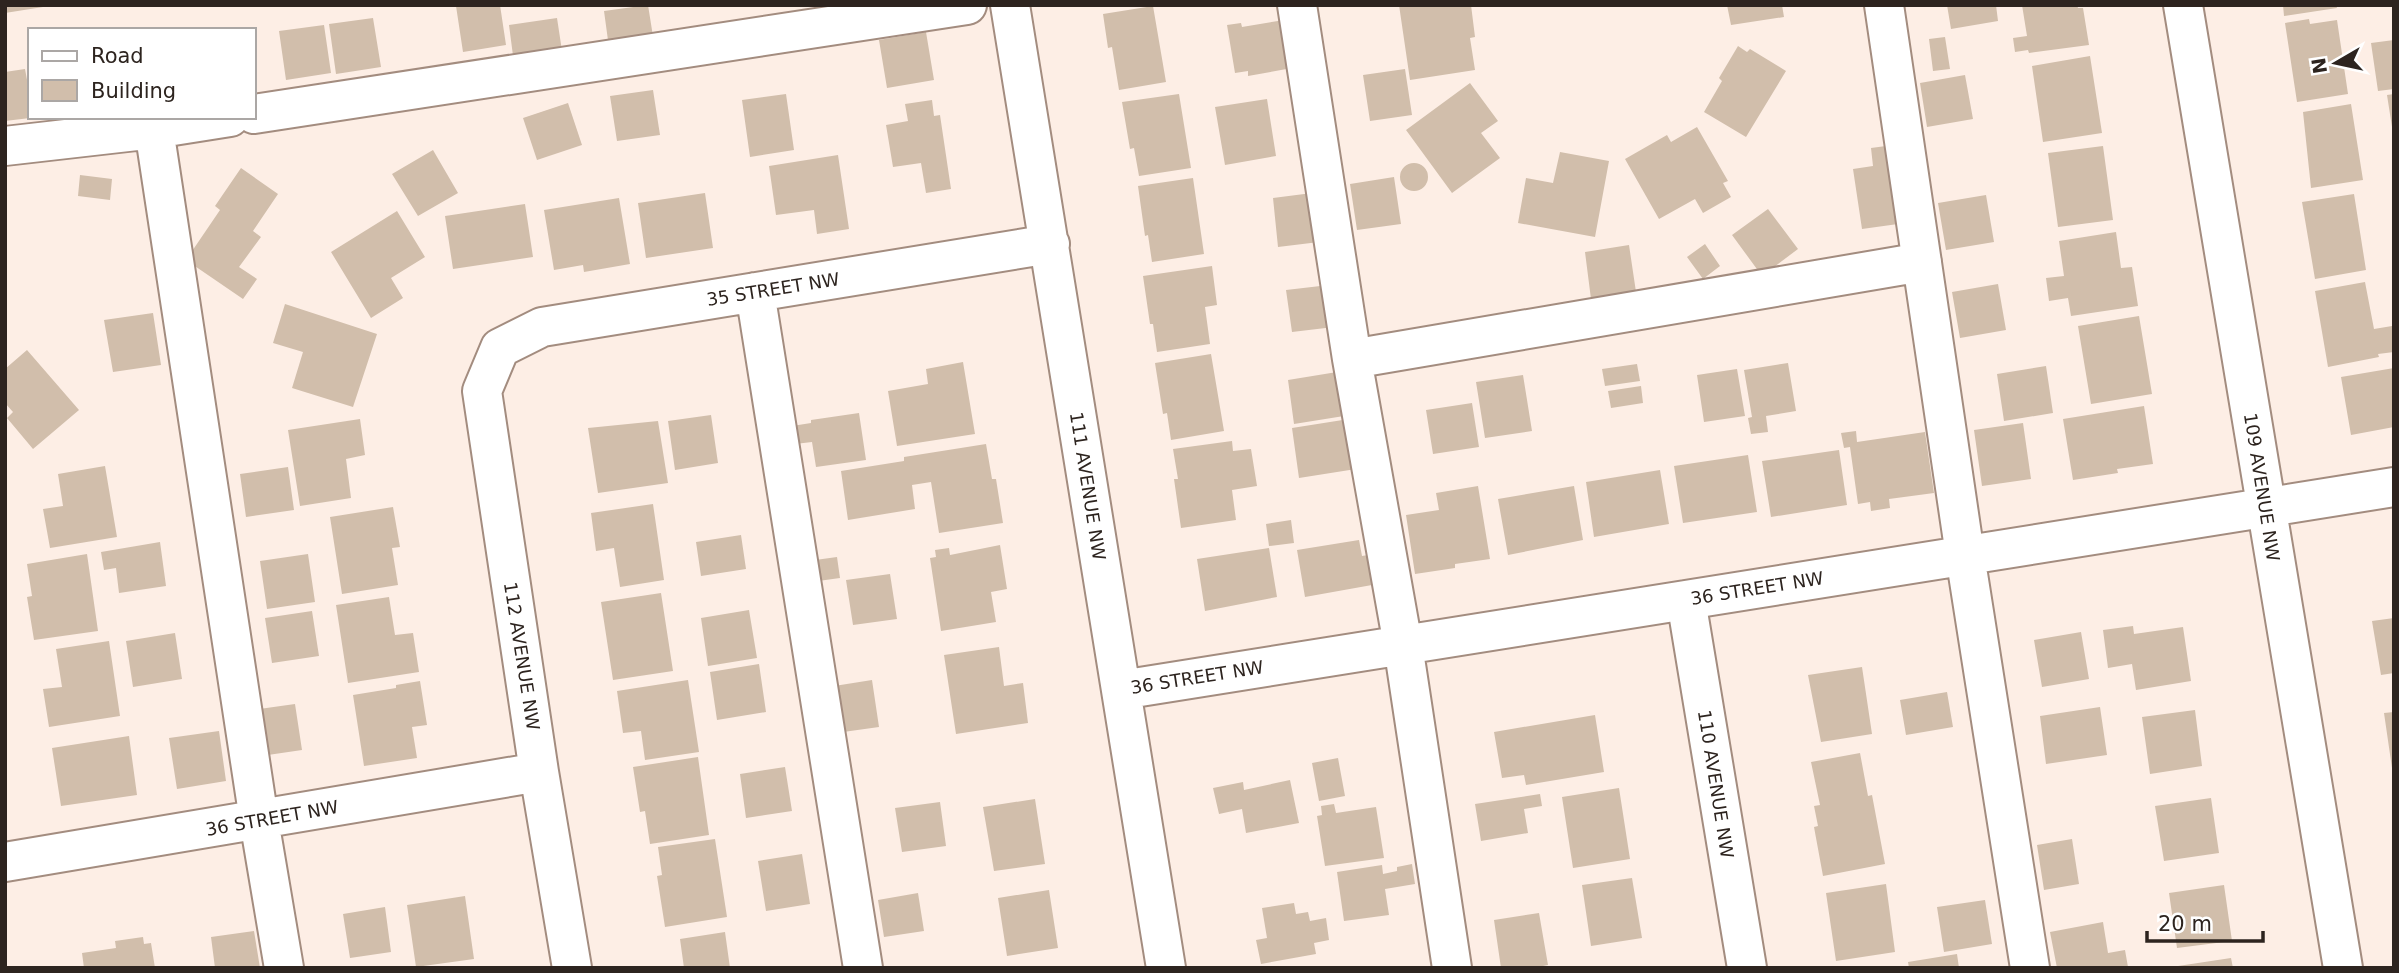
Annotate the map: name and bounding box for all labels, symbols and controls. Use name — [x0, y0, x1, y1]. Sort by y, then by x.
legend — [28, 28, 256, 119]
north arrow — [2301, 28, 2371, 98]
text: Road — [91, 44, 144, 68]
text: N — [2307, 56, 2331, 75]
text: Building — [91, 79, 176, 103]
street label: 35 STREET NW — [705, 268, 841, 310]
street label: 111 AVENUE NW — [1066, 410, 1110, 562]
street label: 109 AVENUE NW — [2240, 411, 2284, 563]
street label: 36 STREET NW — [1689, 567, 1825, 609]
street label: 112 AVENUE NW — [500, 580, 544, 732]
street label: 36 STREET NW — [1129, 656, 1265, 698]
street label: 110 AVENUE NW — [1694, 708, 1738, 860]
street label: 36 STREET NW — [204, 796, 340, 840]
scale bar — [2147, 900, 2262, 944]
text: 20 m — [2158, 912, 2212, 936]

